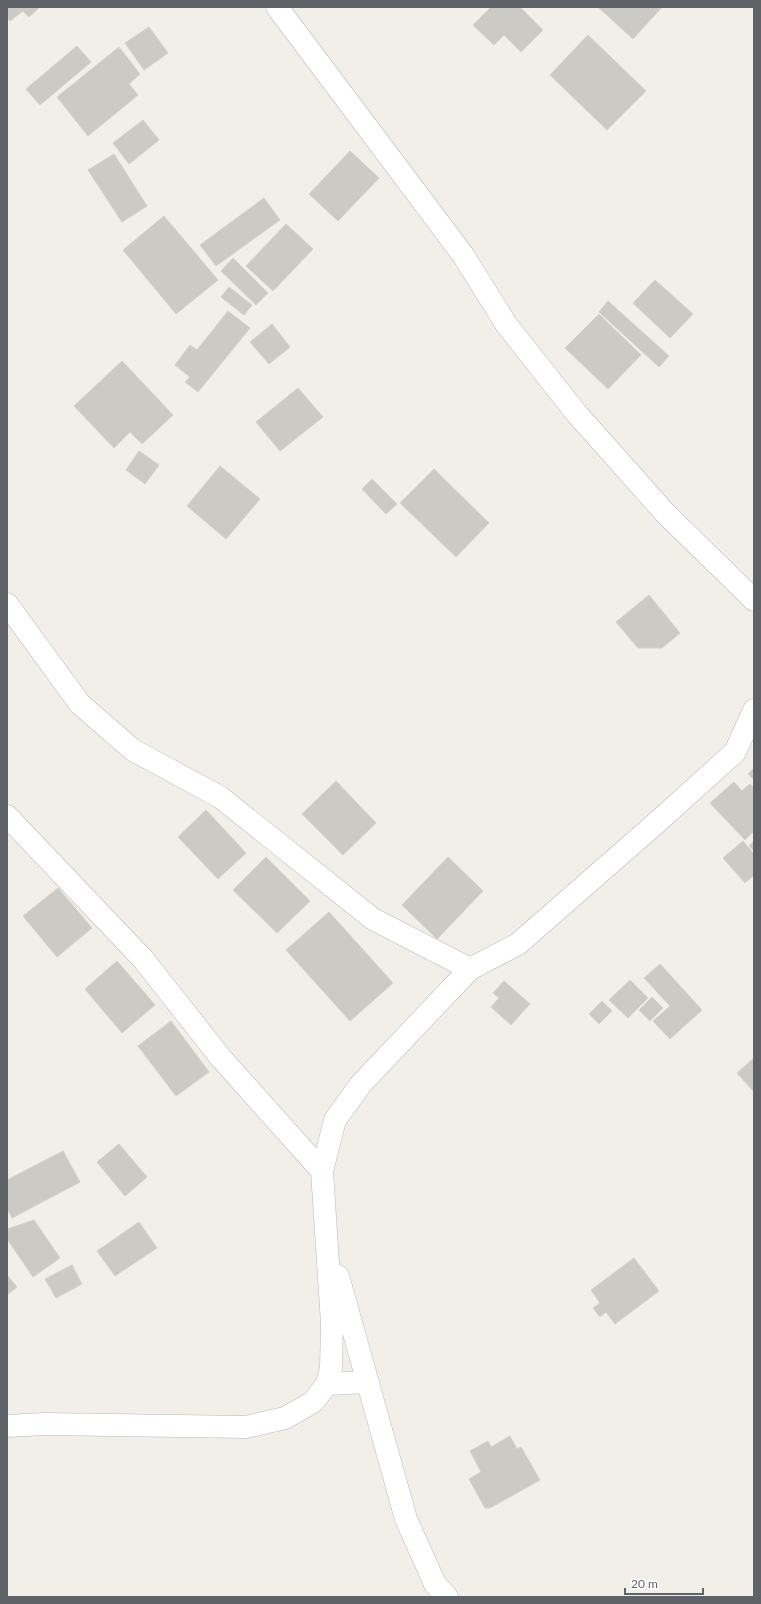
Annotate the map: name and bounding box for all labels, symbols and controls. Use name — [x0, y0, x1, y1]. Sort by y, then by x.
scale bar — [625, 1570, 703, 1596]
text: 20 m — [631, 1576, 658, 1591]

